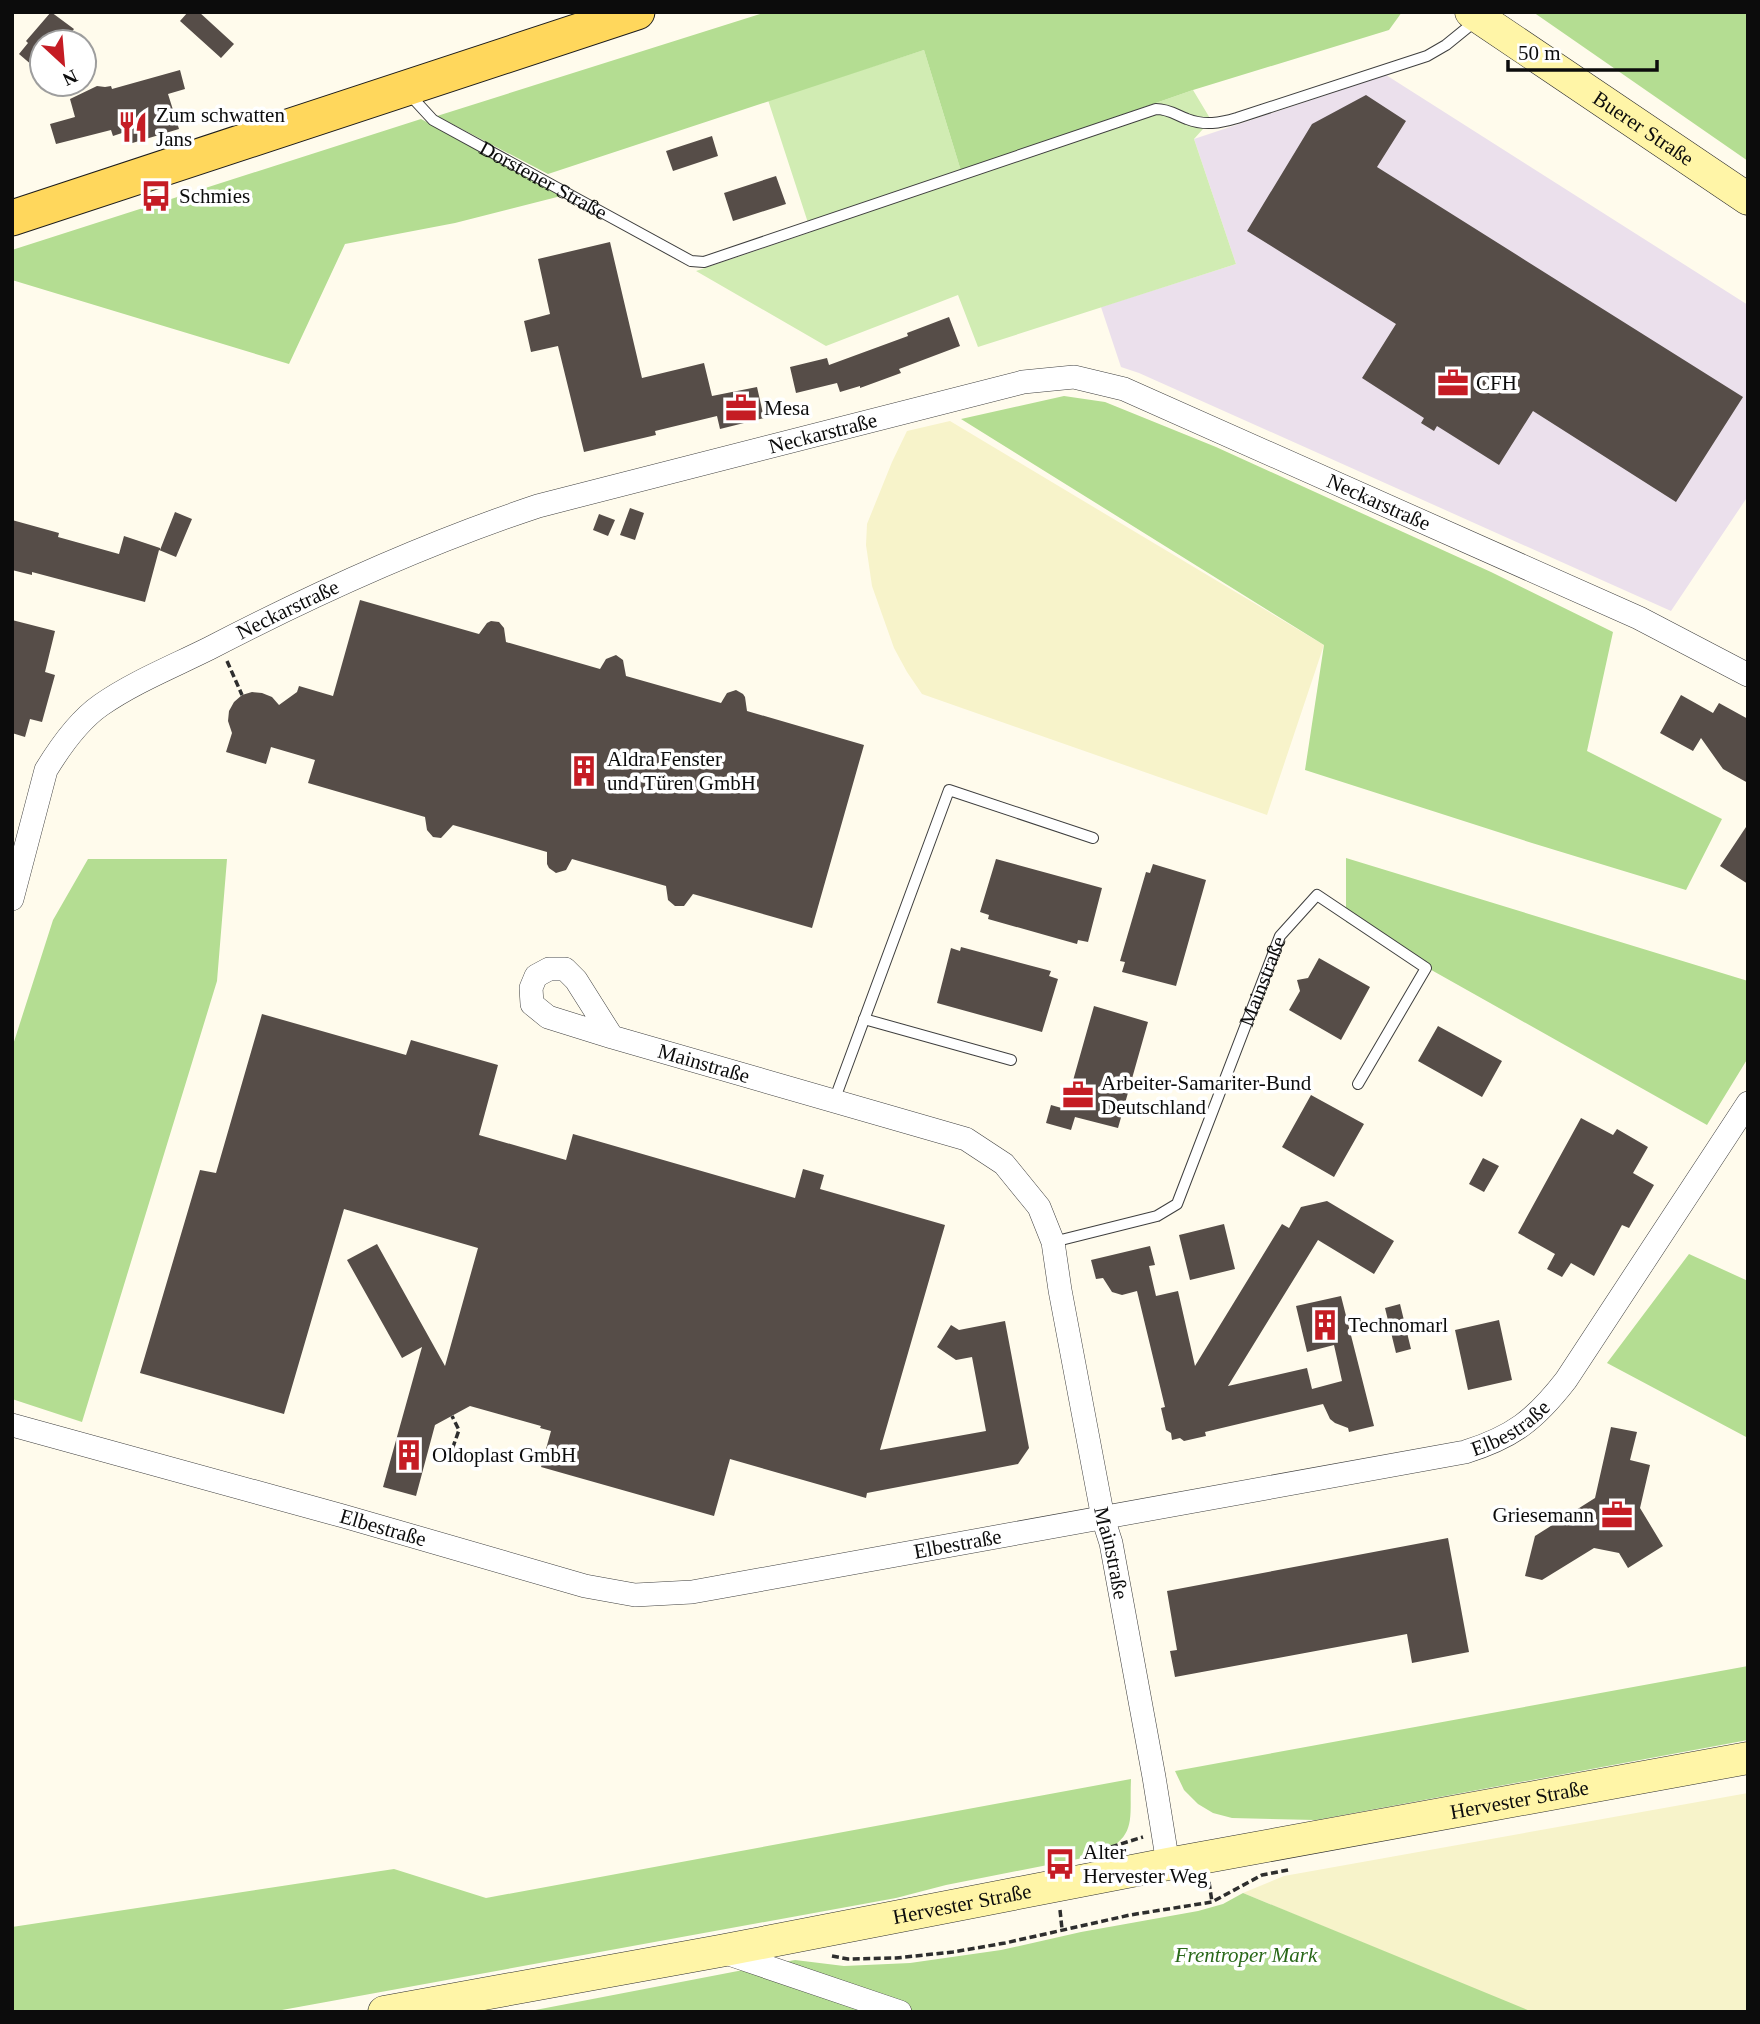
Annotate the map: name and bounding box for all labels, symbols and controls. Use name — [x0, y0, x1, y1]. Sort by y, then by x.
north arrow — [28, 28, 98, 98]
scale bar — [1508, 28, 1657, 72]
text: 50 m — [1518, 41, 1561, 65]
text: N — [59, 65, 81, 90]
street label: Buerer Straße — [1589, 86, 1698, 171]
place label: Zum schwatten Jans — [156, 103, 285, 151]
restaurant icon: Zum schwatten Jans — [116, 110, 150, 144]
street label: Dorstener Straße — [475, 136, 611, 225]
bus stop icon: Schmies — [139, 179, 173, 213]
place label: Schmies — [179, 184, 250, 208]
office icon: CFH — [1436, 366, 1470, 400]
place label: CFH — [1476, 371, 1517, 395]
office icon: Mesa — [724, 391, 758, 425]
place label: Mesa — [764, 396, 810, 420]
street label: Neckarstraße — [766, 408, 879, 459]
street label: Neckarstraße — [1323, 469, 1434, 536]
street label: Neckarstraße — [232, 575, 343, 644]
place label: Aldra Fenster und Türen GmbH — [607, 747, 756, 795]
building icon: Aldra Fenster und Türen GmbH — [567, 754, 601, 788]
street label: Mainstraße — [1234, 933, 1291, 1030]
street label: Mainstraße — [655, 1039, 753, 1088]
place label: Arbeiter-Samariter-Bund Deutschland — [1101, 1071, 1312, 1119]
office icon: Arbeiter-Samariter-Bund Deutschland — [1061, 1078, 1095, 1112]
building icon: Technomarl — [1308, 1308, 1342, 1342]
place label: Technomarl — [1348, 1313, 1448, 1337]
street label: Elbestraße — [1468, 1395, 1555, 1461]
building icon: Oldoplast GmbH — [392, 1438, 426, 1472]
place label: Oldoplast GmbH — [432, 1443, 576, 1467]
office icon: Griesemann — [1600, 1498, 1634, 1532]
place label: Griesemann — [1493, 1503, 1594, 1527]
street label: Elbestraße — [337, 1504, 429, 1551]
street label: Mainstraße — [1089, 1505, 1133, 1601]
street label: Elbestraße — [912, 1524, 1003, 1564]
street label: Hervester Straße — [1448, 1775, 1591, 1824]
place label: Alter Hervester Weg — [1083, 1840, 1208, 1888]
bus stop icon: Alter Hervester Weg — [1043, 1847, 1077, 1881]
street label: Hervester Straße — [891, 1879, 1033, 1929]
park label: Frentroper Mark — [1174, 1943, 1318, 1967]

